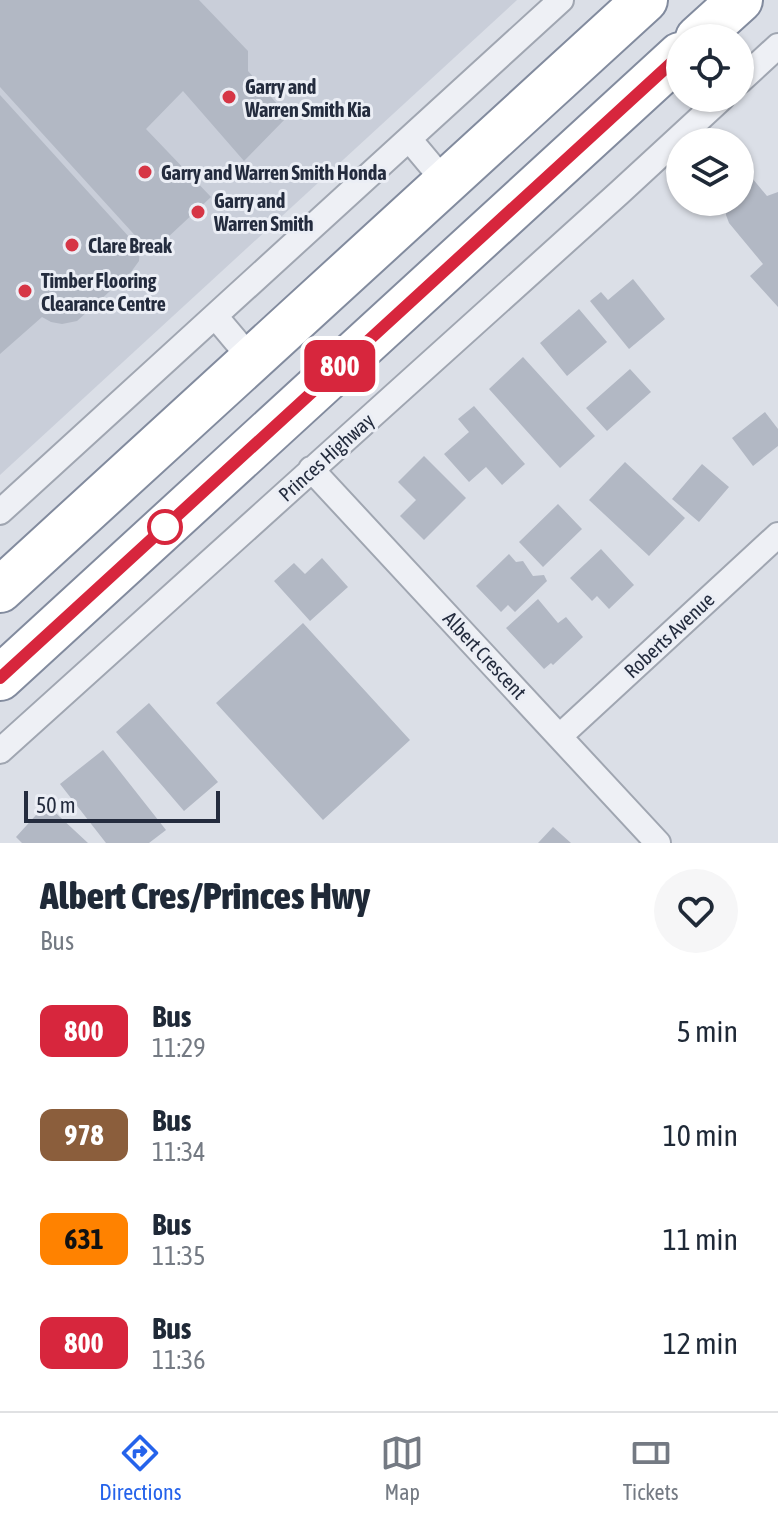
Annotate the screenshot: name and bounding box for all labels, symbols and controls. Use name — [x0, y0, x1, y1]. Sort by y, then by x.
map controls — [666, 24, 754, 216]
button: locate — [666, 24, 754, 112]
place label: Garry and Warren Smith Kia — [244, 75, 371, 121]
marker: Garry and Warren Smith Kia — [220, 88, 238, 106]
button: layers — [666, 128, 754, 216]
place label: Garry and Warren Smith Honda — [161, 161, 387, 184]
marker: Garry and Warren Smith Honda — [136, 163, 154, 181]
place label: Garry and Warren Smith — [213, 189, 313, 235]
marker: Garry and Warren Smith — [189, 203, 207, 221]
place label: Clare Break — [88, 234, 172, 257]
marker: Clare Break — [63, 236, 81, 254]
place label: Timber Flooring Clearance Centre — [41, 269, 166, 315]
marker: Timber Flooring Clearance Centre — [16, 282, 34, 300]
line badge: 800 — [294, 340, 386, 392]
text: 800 — [320, 350, 360, 382]
street label: Princes Highway — [274, 408, 378, 506]
unlabelled marker — [148, 510, 182, 544]
street label: Roberts Avenue — [619, 588, 719, 682]
street label: Albert Crescent — [439, 607, 531, 704]
scale bar — [24, 787, 220, 823]
text: 50 m — [36, 792, 76, 818]
button: heart — [654, 869, 738, 953]
text: Albert Cres/Princes Hwy — [40, 874, 370, 917]
text: Bus — [40, 926, 74, 956]
text: Bus — [152, 999, 191, 1033]
text: 5 min — [677, 1014, 738, 1048]
text: 800 — [64, 1015, 104, 1047]
text: 11:29 — [152, 1033, 206, 1063]
text: Bus — [152, 1103, 191, 1137]
text: 10 min — [663, 1118, 738, 1152]
text: 978 — [64, 1119, 104, 1151]
text: 11:34 — [152, 1137, 206, 1167]
text: Bus — [152, 1207, 191, 1241]
text: 11 min — [663, 1222, 738, 1256]
text: 631 — [64, 1223, 104, 1255]
text: 11:35 — [152, 1241, 206, 1271]
text: Bus — [152, 1311, 191, 1345]
text: 12 min — [663, 1326, 738, 1360]
text: 800 — [64, 1327, 104, 1359]
text: 11:36 — [152, 1345, 206, 1375]
tab: Directions — [99, 1431, 181, 1505]
tab: Map — [380, 1431, 424, 1505]
tab: Tickets — [623, 1431, 679, 1505]

